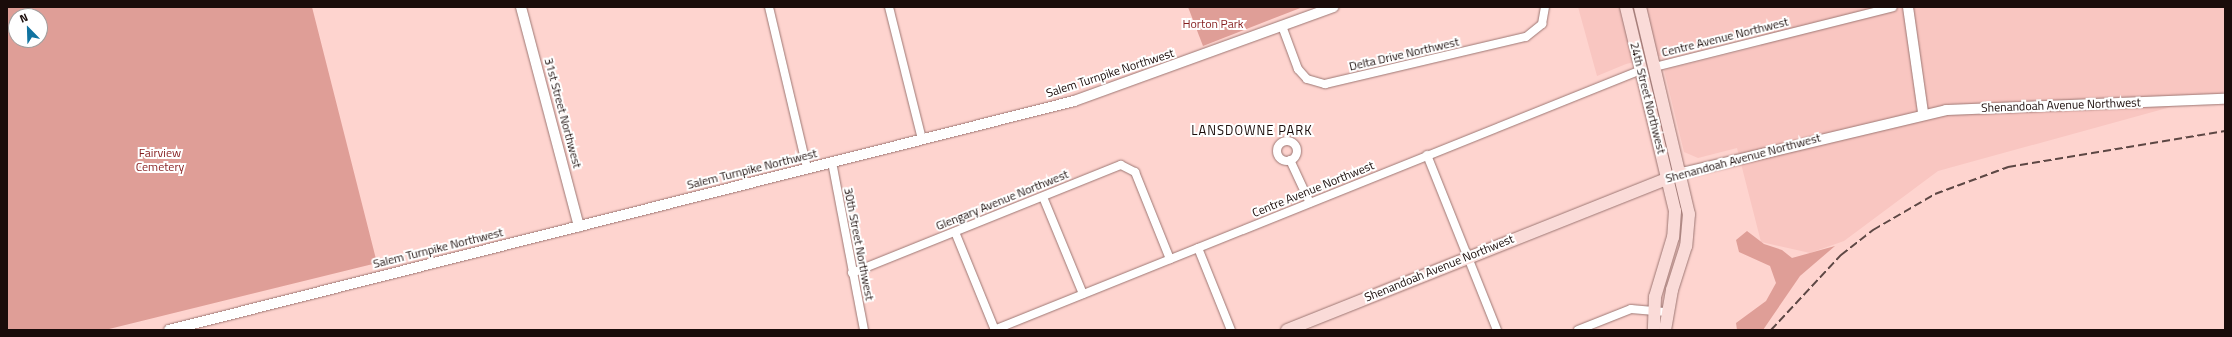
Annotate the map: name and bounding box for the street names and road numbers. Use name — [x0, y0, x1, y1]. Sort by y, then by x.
street label: Centre Avenue Northwest — [1660, 14, 1790, 60]
street label: Delta Drive Northwest — [1348, 34, 1460, 74]
street label: 24th Street Northwest — [1627, 41, 1669, 155]
street label: Salem Turnpike Northwest — [1044, 46, 1176, 100]
street label: 31st Street Northwest — [541, 56, 585, 170]
street label: Shenandoah Avenue Northwest — [1981, 95, 2141, 115]
street label: Shenandoah Avenue Northwest — [1664, 130, 1822, 186]
street label: Salem Turnpike Northwest — [685, 146, 819, 192]
street label: Centre Avenue Northwest — [1250, 158, 1376, 220]
street label: Glengary Avenue Northwest — [934, 167, 1070, 233]
street label: 30th Street Northwest — [841, 186, 877, 302]
street label: Salem Turnpike Northwest — [371, 225, 505, 271]
street label: Shenandoah Avenue Northwest — [1362, 231, 1516, 305]

